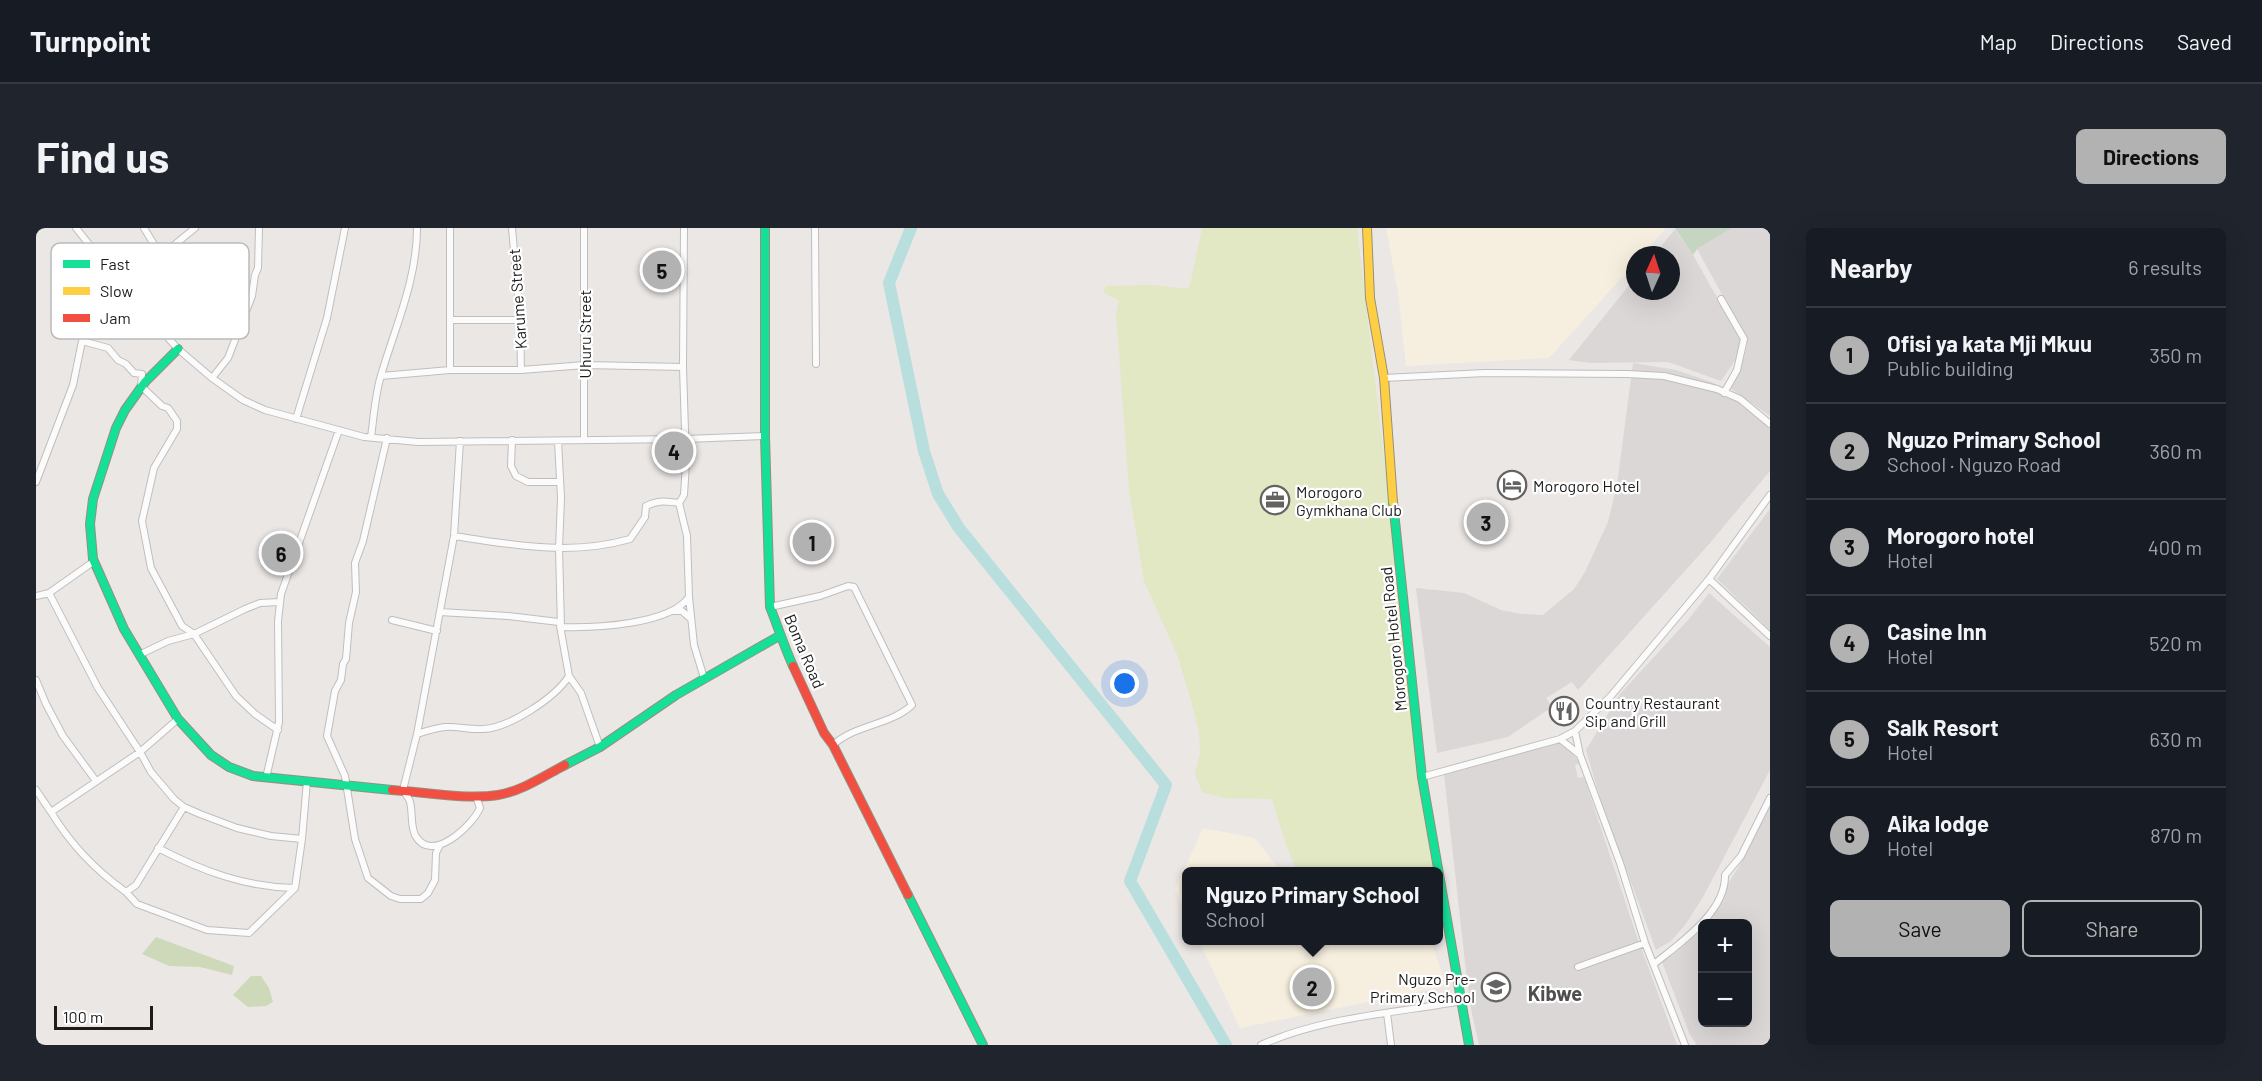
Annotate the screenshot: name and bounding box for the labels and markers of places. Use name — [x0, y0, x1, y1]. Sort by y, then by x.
pin: 5 — [642, 248, 682, 292]
pin: 4 — [654, 428, 694, 474]
hotel icon: Morogoro Hotel — [1496, 469, 1528, 501]
place label: Morogoro Hotel — [1533, 476, 1639, 495]
place label: Morogoro Gymkhana Club — [1296, 482, 1402, 519]
office icon: Morogoro Gymkhana Club — [1259, 484, 1291, 516]
pin: 3 — [1466, 500, 1506, 544]
pin: 1 — [792, 520, 832, 564]
pin: 6 — [262, 530, 300, 576]
place label: Country Restaurant Sip and Grill — [1585, 693, 1720, 730]
restaurant icon: Country Restaurant Sip and Grill — [1548, 695, 1580, 727]
pin: 2 — [1292, 964, 1332, 1010]
place label: Nguzo Pre- Primary School — [1370, 969, 1475, 1006]
school or university icon: Nguzo Pre- Primary School — [1480, 971, 1512, 1003]

